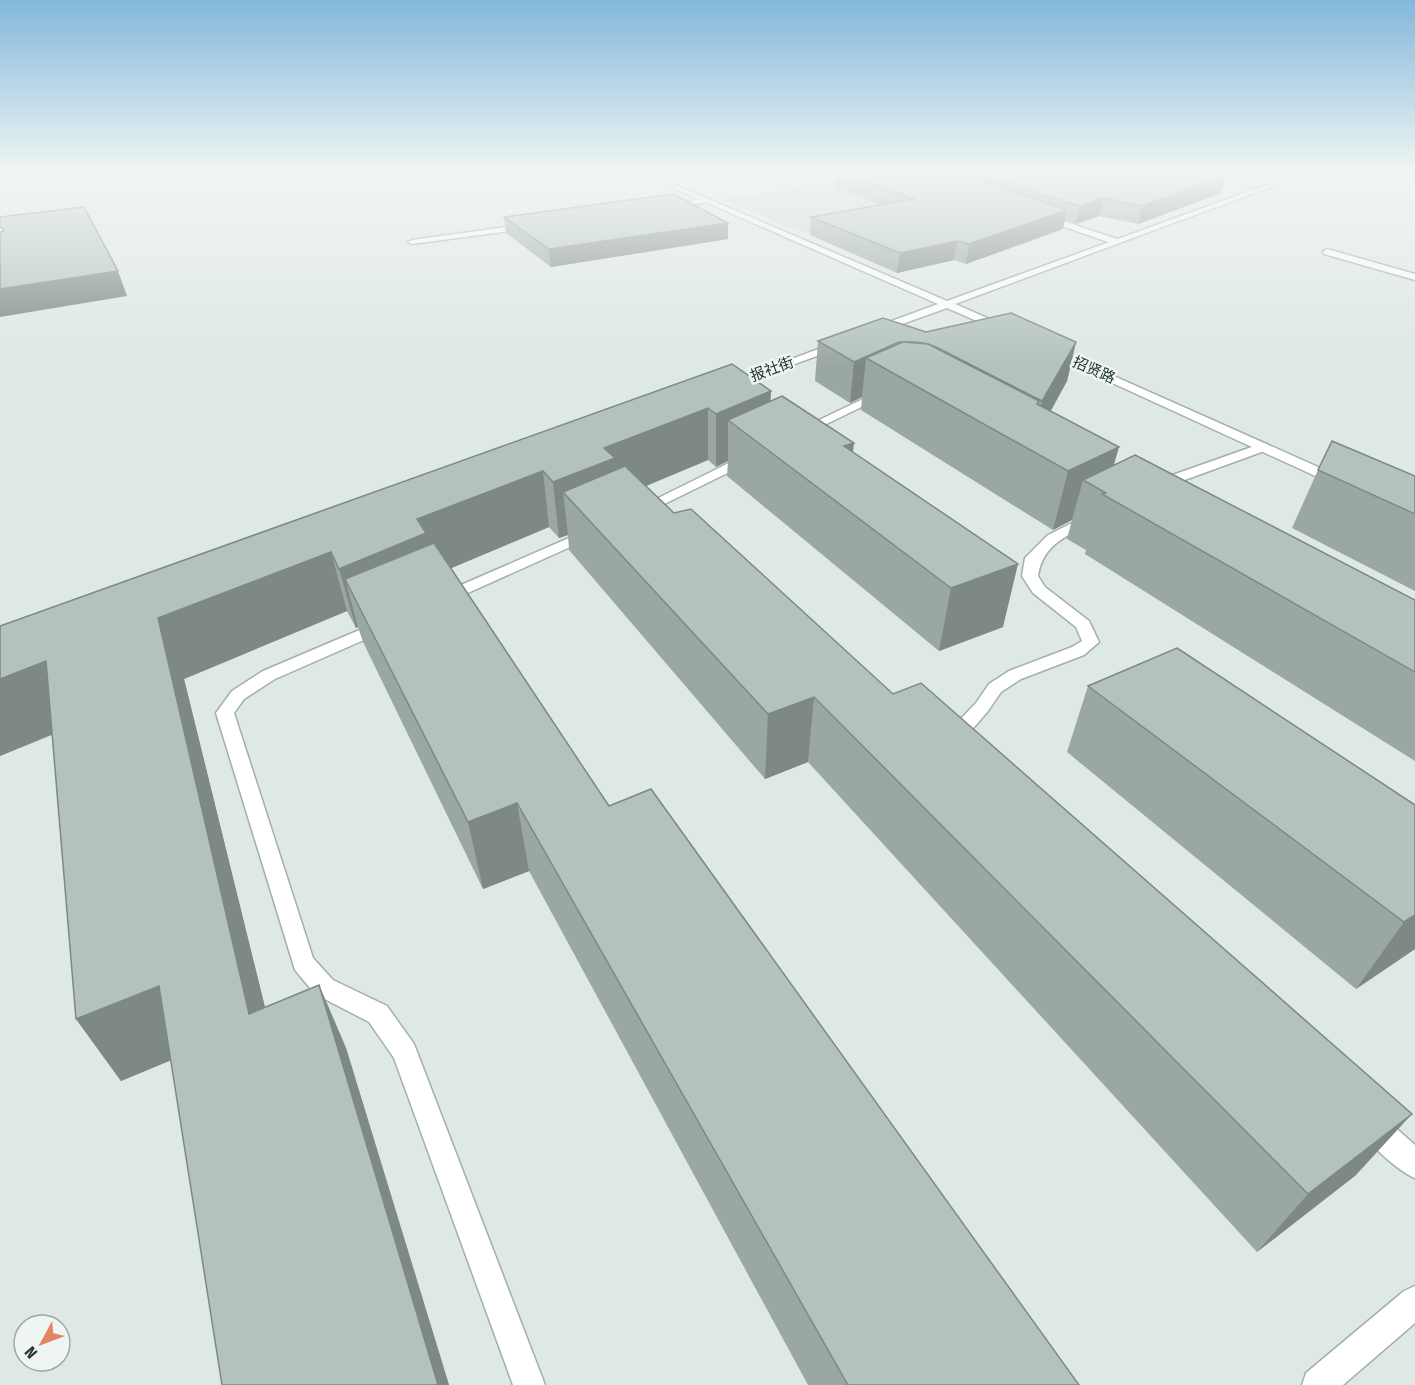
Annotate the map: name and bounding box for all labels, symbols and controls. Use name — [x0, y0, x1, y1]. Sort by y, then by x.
street label: 报社街 — [748, 353, 796, 385]
street label: 招贤路 — [1070, 353, 1118, 387]
north arrow — [12, 1313, 72, 1373]
text: N — [21, 1343, 41, 1362]

